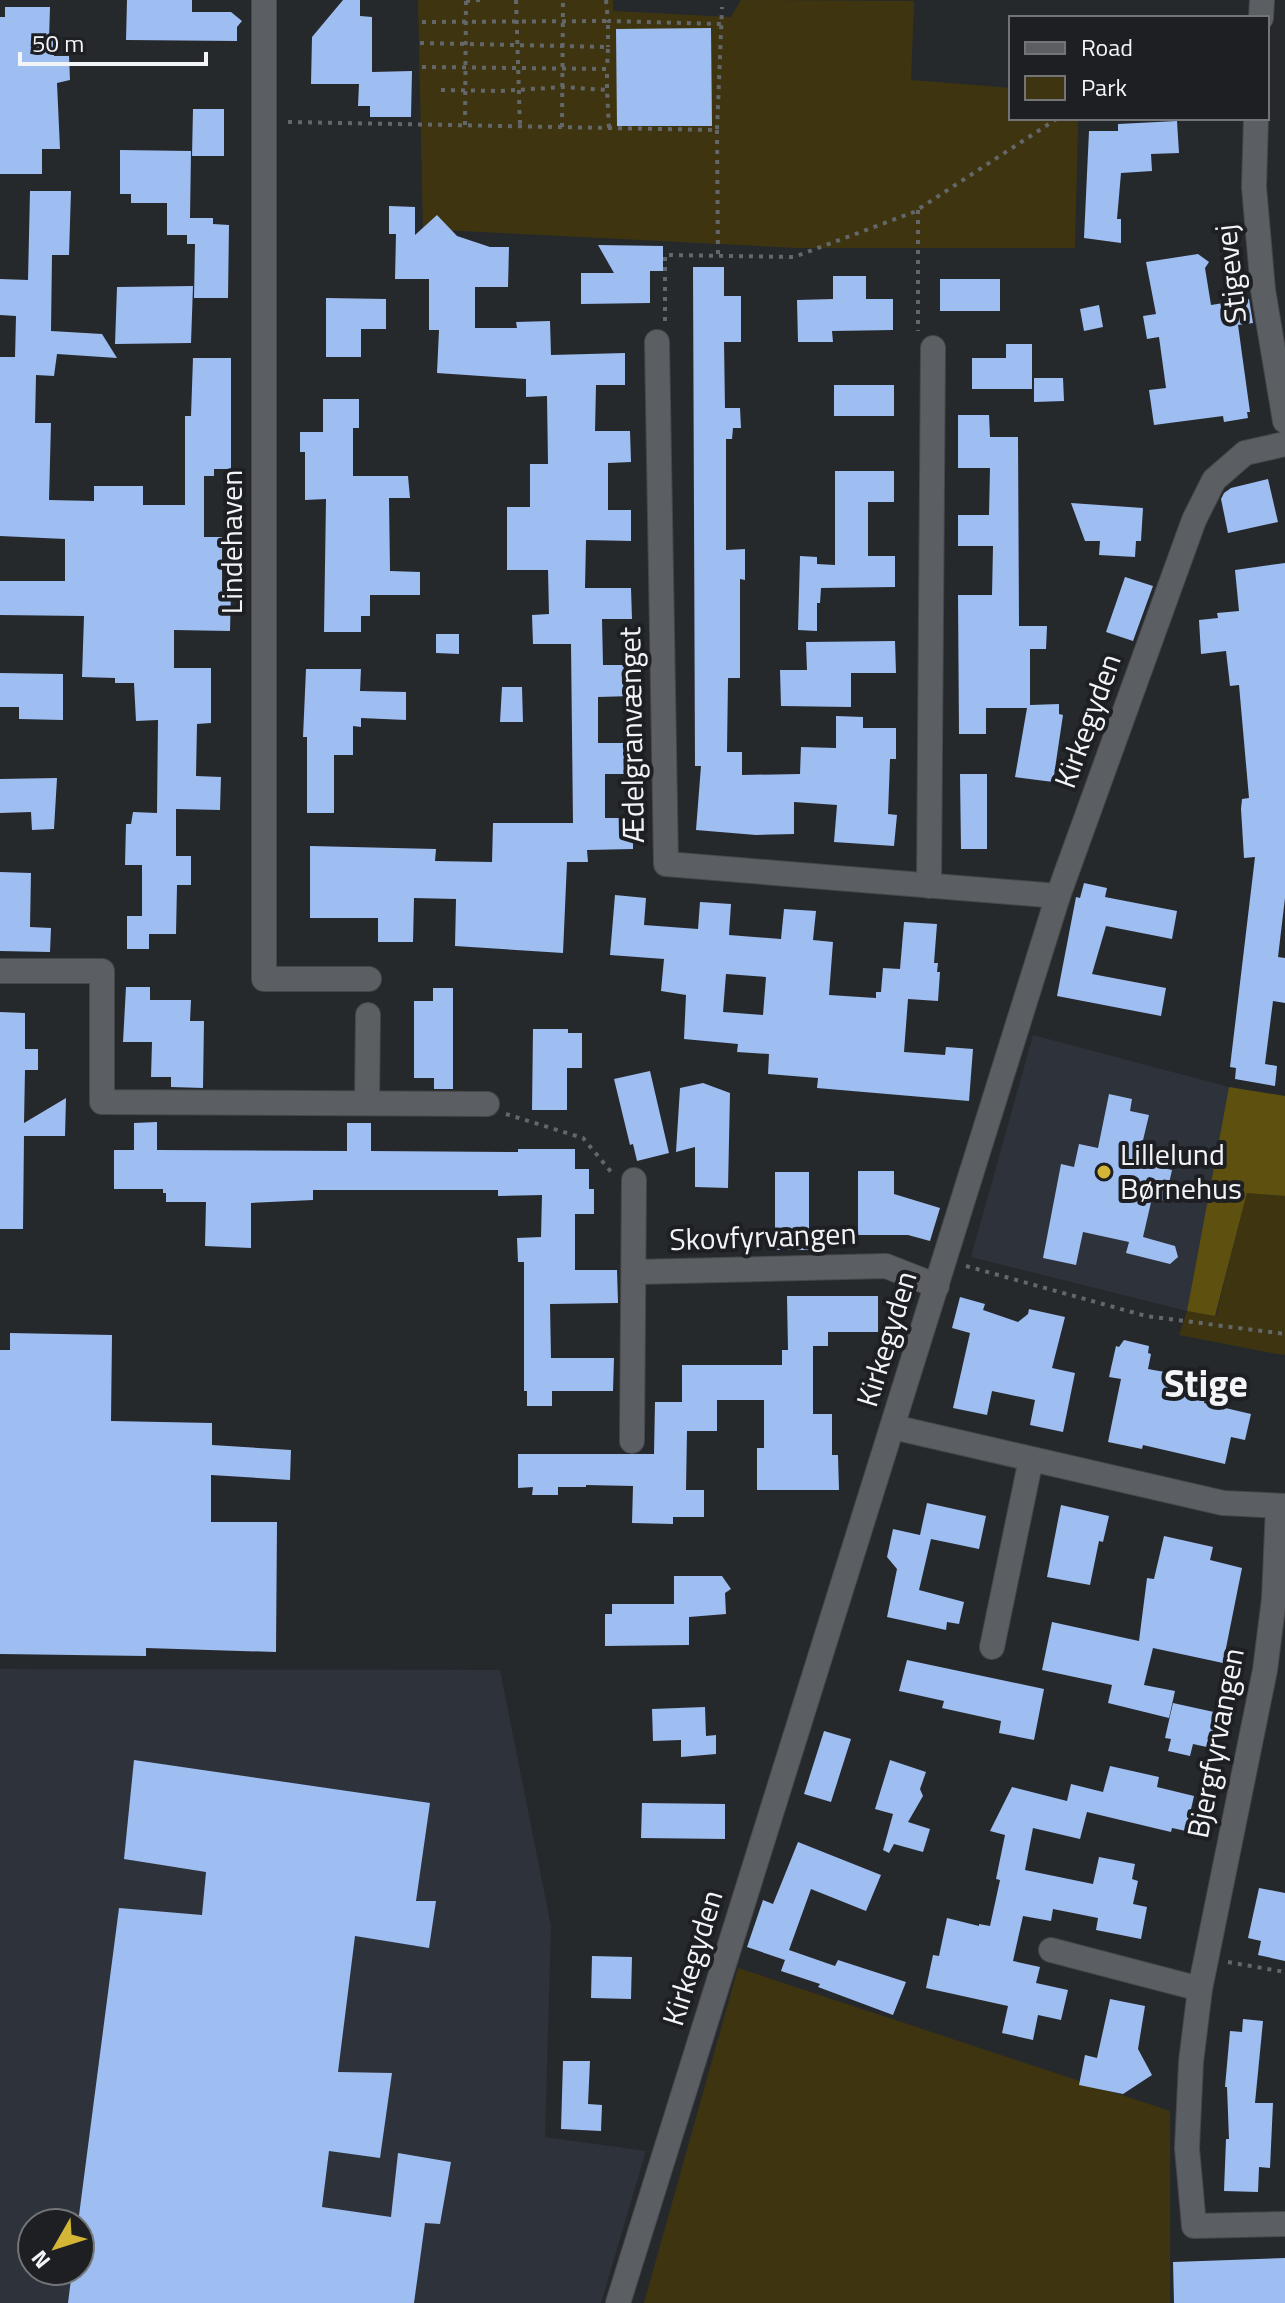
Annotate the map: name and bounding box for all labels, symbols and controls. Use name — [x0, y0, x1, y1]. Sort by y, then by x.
scale bar — [20, 16, 206, 66]
legend — [1009, 16, 1269, 120]
text: 50 m — [32, 25, 84, 61]
text: Road — [1081, 29, 1133, 65]
text: Park — [1081, 69, 1127, 105]
street label: Stigevej — [1202, 222, 1258, 326]
street label: Lindehaven — [208, 470, 254, 614]
street label: Ædelgranvænget — [606, 626, 656, 843]
street label: Kirkegyden — [1042, 647, 1133, 794]
place label: Lillelund Børnehus — [1120, 1131, 1242, 1211]
marker: Lillelund Børnehus — [1095, 1163, 1113, 1181]
street label: Skovfyrvangen — [669, 1210, 857, 1262]
street label: Kirkegyden — [844, 1265, 928, 1412]
district label: Stige — [1164, 1354, 1248, 1412]
street label: Bjergfyrvangen — [1174, 1644, 1256, 1842]
street label: Kirkegyden — [650, 1884, 734, 2031]
north arrow — [16, 2207, 96, 2287]
text: N — [22, 2243, 58, 2276]

